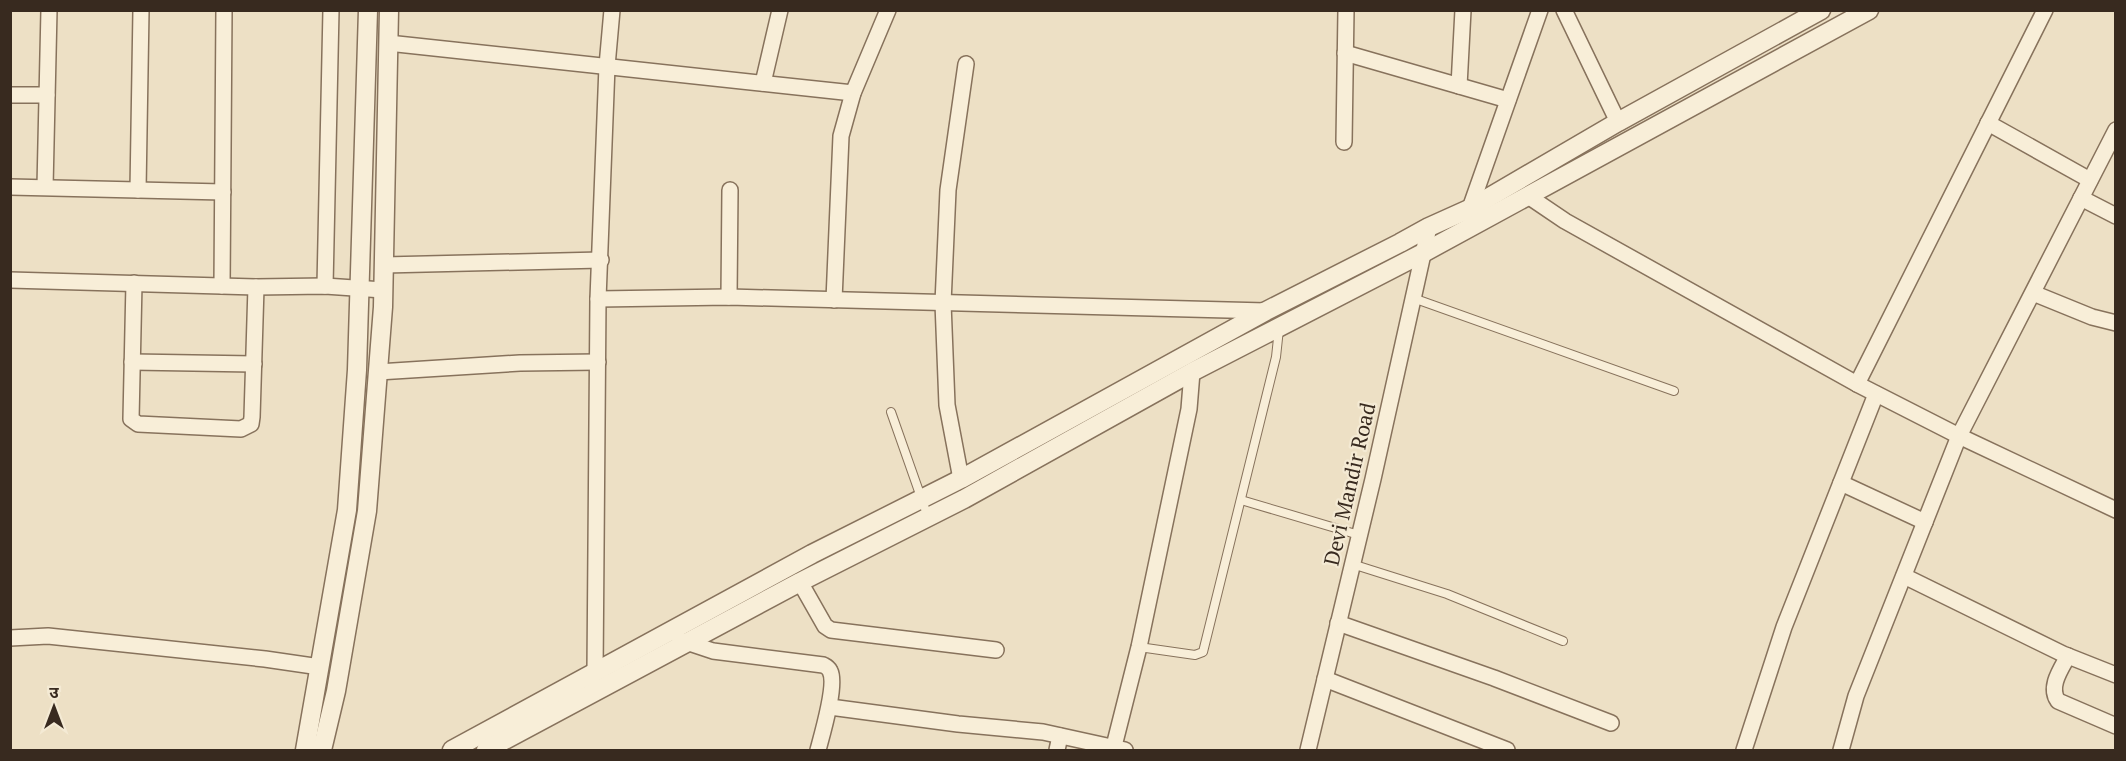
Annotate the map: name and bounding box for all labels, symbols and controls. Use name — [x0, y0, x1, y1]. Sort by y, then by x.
street label: Devi Mandir Road — [1317, 399, 1381, 568]
north arrow — [24, 677, 84, 737]
text: उ — [49, 681, 59, 703]

